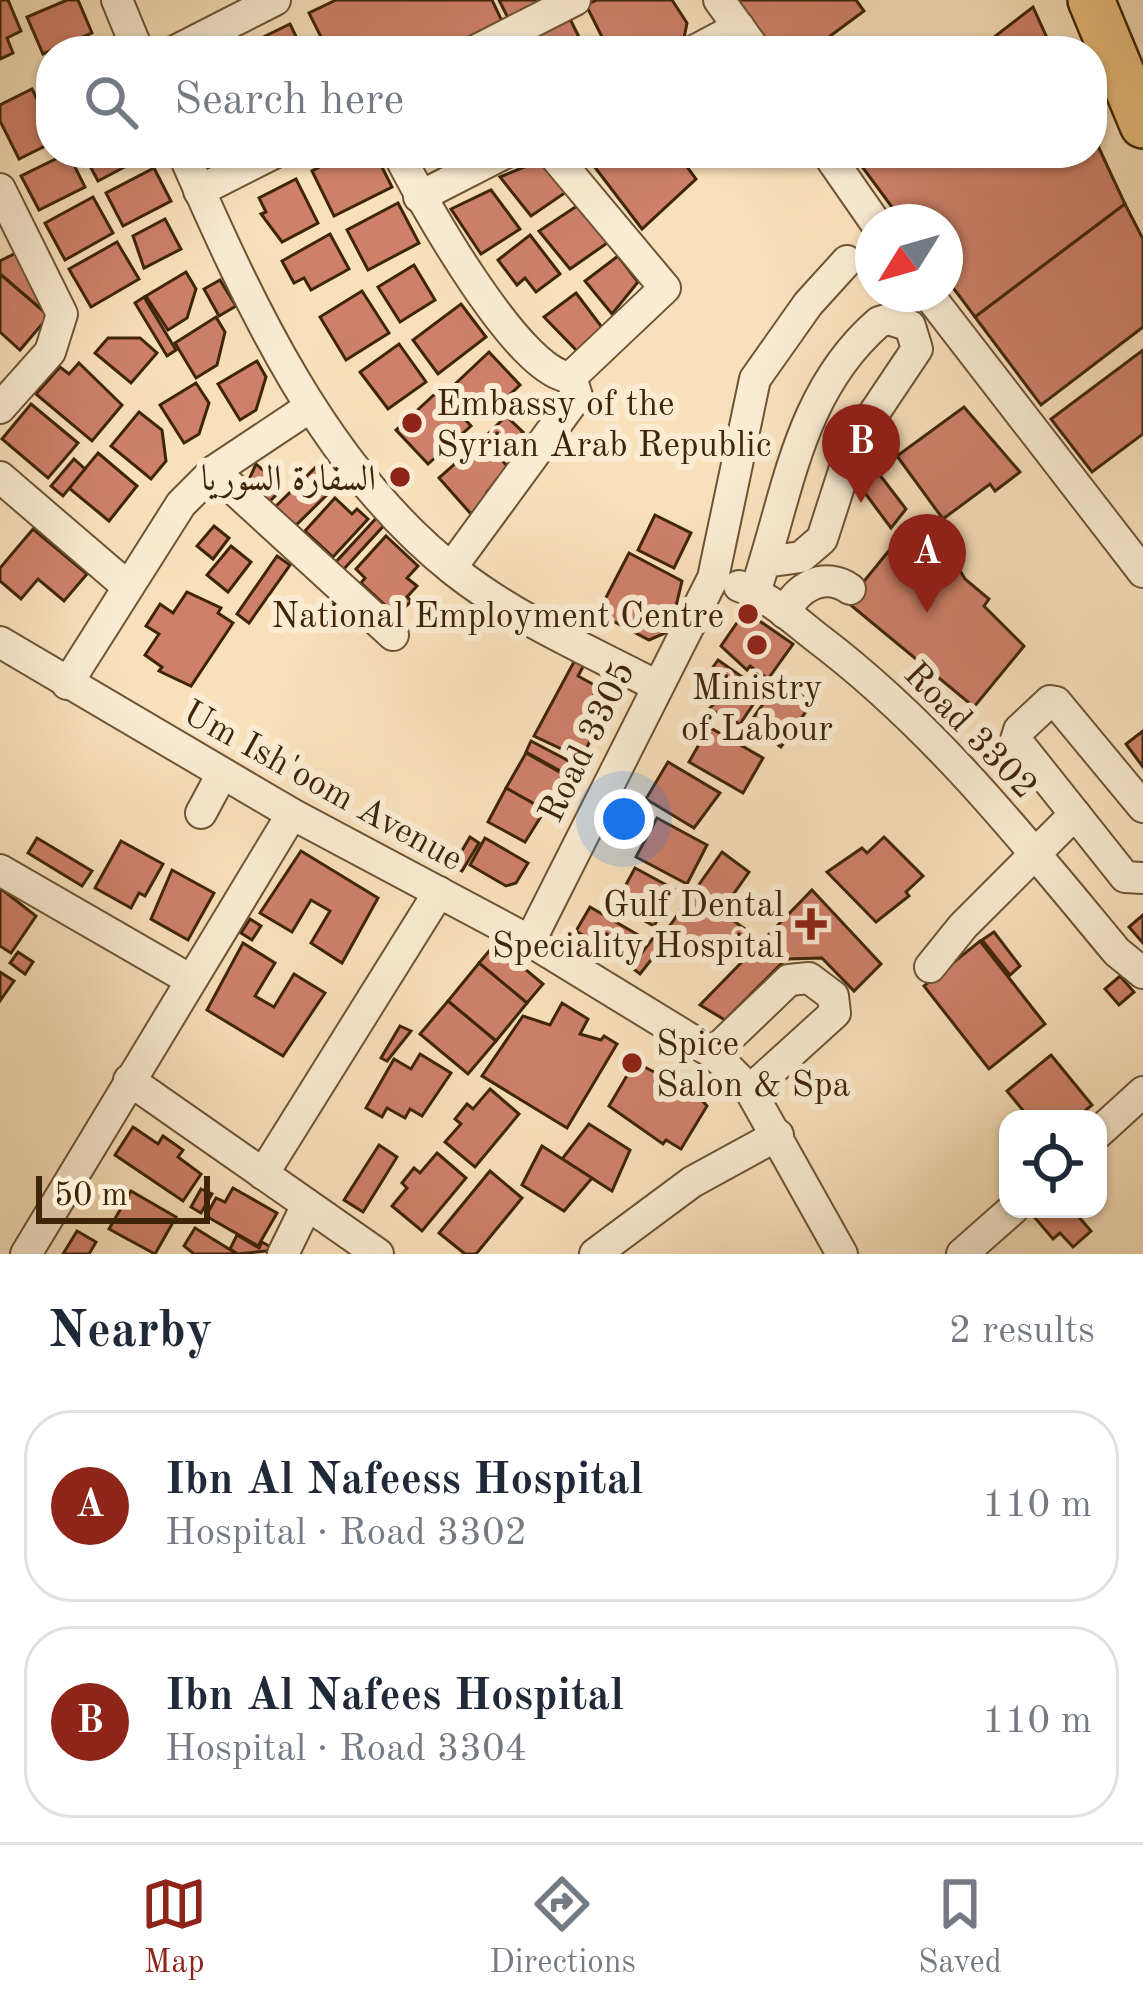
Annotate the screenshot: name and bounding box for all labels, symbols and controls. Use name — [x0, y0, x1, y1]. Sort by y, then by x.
search box — [36, 36, 1107, 168]
icon: search — [78, 69, 144, 135]
text: Search here — [174, 79, 404, 124]
north arrow — [855, 204, 963, 312]
place label: Embassy of the Syrian Arab Republic — [436, 388, 772, 465]
pin: B — [822, 404, 900, 503]
marker: Embassy of the Syrian Arab Republic — [399, 410, 425, 436]
place label: السفارة السوريا — [201, 463, 376, 500]
marker: السفارة السوريا — [387, 464, 413, 490]
pin: A — [888, 514, 966, 613]
place label: National Employment Centre — [271, 600, 724, 636]
marker: National Employment Centre — [735, 601, 761, 627]
marker: Ministry of Labour — [744, 632, 770, 658]
street label: Road 3305 — [534, 657, 643, 829]
street label: Road 3302 — [896, 657, 1042, 807]
place label: Ministry of Labour — [681, 672, 833, 749]
street label: Um Ish'oom Avenue — [176, 696, 468, 879]
your location — [594, 789, 654, 849]
place label: Gulf Dental Speciality Hospital — [492, 889, 784, 966]
marker: Gulf Dental Speciality Hospital — [795, 908, 827, 940]
place label: Spice Salon & Spa — [656, 1028, 851, 1105]
marker: Spice Salon & Spa — [619, 1050, 645, 1076]
map controls — [999, 1110, 1107, 1218]
button: locate — [999, 1110, 1107, 1218]
scale bar — [36, 1170, 210, 1223]
text: 50 m — [54, 1180, 128, 1213]
text: Nearby — [48, 1307, 213, 1358]
text: 2 results — [949, 1312, 1095, 1351]
text: Ibn Al Nafeess Hospital — [165, 1459, 643, 1504]
text: A — [75, 1486, 105, 1525]
text: 110 m — [982, 1486, 1092, 1525]
text: Hospital · Road 3302 — [165, 1514, 527, 1553]
text: Ibn Al Nafees Hospital — [165, 1675, 624, 1720]
text: B — [76, 1702, 104, 1741]
text: 110 m — [982, 1702, 1092, 1741]
text: Hospital · Road 3304 — [165, 1730, 527, 1769]
tab: Map — [141, 1871, 207, 1984]
tab: Directions — [489, 1871, 636, 1984]
tab: Saved — [918, 1871, 1002, 1984]

